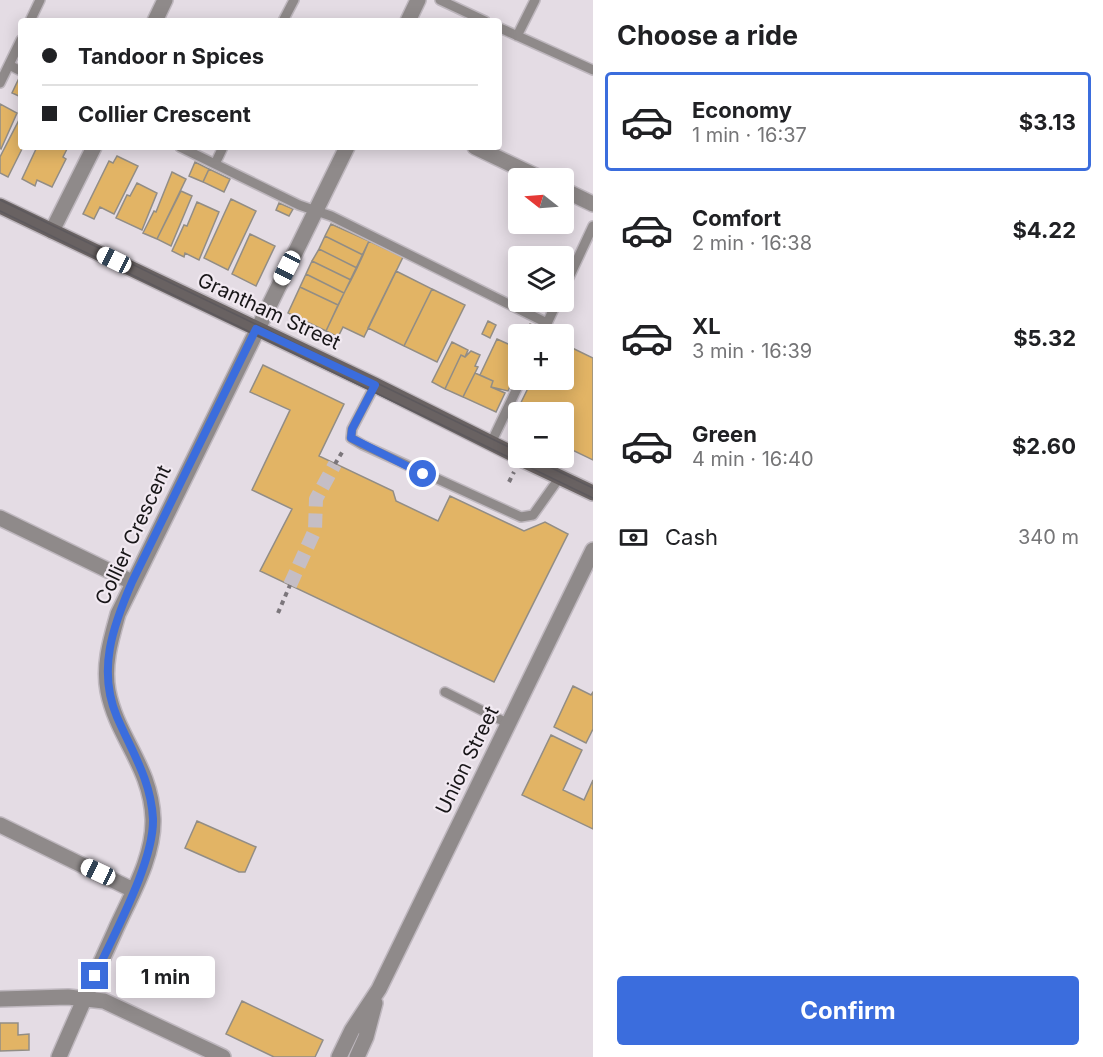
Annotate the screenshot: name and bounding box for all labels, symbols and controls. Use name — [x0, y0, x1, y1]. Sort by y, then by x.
text: Choose a ride — [617, 19, 798, 52]
text: Tandoor n Spices — [78, 43, 264, 69]
icon: car — [620, 95, 674, 149]
text: Economy — [692, 97, 792, 123]
text: Collier Crescent — [78, 101, 251, 127]
text: $3.13 — [1019, 109, 1076, 135]
text: 1 min · 16:37 — [692, 123, 807, 147]
north arrow — [508, 168, 574, 234]
map controls — [508, 168, 574, 468]
icon: car — [620, 203, 674, 257]
text: Comfort — [692, 205, 781, 231]
text: $4.22 — [1012, 217, 1076, 243]
text: 2 min · 16:38 — [692, 231, 812, 255]
car — [94, 244, 134, 276]
button: layers — [508, 246, 574, 312]
car — [271, 248, 303, 288]
street label: Grantham Street — [194, 267, 345, 355]
icon: car — [620, 311, 674, 365]
text: XL — [692, 313, 721, 339]
button: + — [508, 324, 574, 390]
text: $5.32 — [1013, 325, 1076, 351]
text: 3 min · 16:39 — [692, 339, 812, 363]
button: − — [508, 402, 574, 468]
icon: car — [620, 419, 674, 473]
text: Green — [692, 421, 757, 447]
text: $2.60 — [1012, 433, 1076, 459]
text: 4 min · 16:40 — [692, 447, 814, 471]
route start — [409, 460, 436, 487]
street label: Collier Crescent — [90, 461, 176, 609]
icon: cash — [617, 521, 650, 554]
text: Cash — [665, 524, 718, 550]
text: 340 m — [1018, 525, 1079, 549]
street label: Union Street — [430, 702, 504, 818]
car — [78, 856, 118, 888]
callout: 1 min — [116, 955, 215, 997]
route end — [81, 962, 108, 989]
text: 1 min — [141, 965, 190, 989]
button: Confirm — [617, 976, 1079, 1045]

